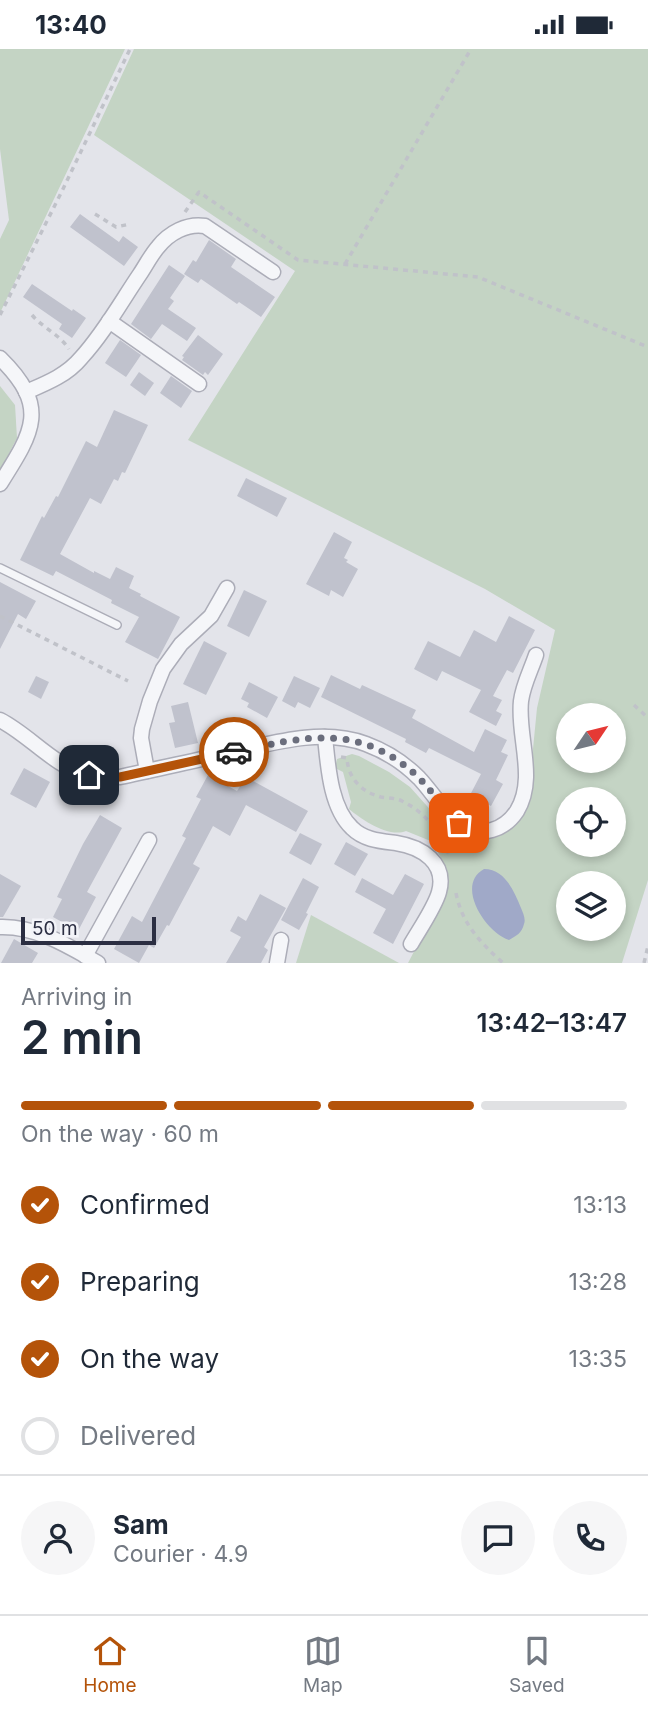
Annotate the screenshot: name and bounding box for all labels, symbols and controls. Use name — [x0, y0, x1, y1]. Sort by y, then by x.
text: 13:40 — [35, 9, 107, 40]
north arrow — [556, 703, 626, 773]
map controls — [556, 703, 626, 941]
courier — [199, 717, 269, 787]
icon: car — [215, 733, 253, 771]
pin — [59, 745, 119, 805]
icon: home — [70, 756, 108, 794]
button: locate — [556, 787, 626, 857]
pin — [429, 793, 489, 853]
icon: bag — [440, 804, 478, 842]
button: layers — [556, 871, 626, 941]
scale bar — [21, 914, 156, 946]
text: 50 m — [32, 917, 78, 940]
text: Arriving in — [21, 983, 132, 1011]
text: 13:42–13:47 — [477, 1007, 627, 1038]
text: 2 min — [21, 1009, 143, 1065]
text: On the way · 60 m — [21, 1120, 219, 1148]
icon: check — [21, 1186, 59, 1224]
text: Confirmed — [80, 1189, 210, 1220]
text: 13:13 — [573, 1191, 627, 1219]
icon: check — [21, 1263, 59, 1301]
text: Preparing — [80, 1266, 200, 1297]
text: 13:28 — [569, 1268, 627, 1296]
icon: check — [21, 1340, 59, 1378]
text: On the way — [80, 1343, 219, 1374]
text: 13:35 — [569, 1345, 627, 1373]
text: Delivered — [80, 1420, 196, 1451]
button: person — [21, 1501, 95, 1575]
button: chat — [461, 1501, 535, 1575]
button: phone — [553, 1501, 627, 1575]
text: Sam — [113, 1509, 169, 1540]
text: Courier · 4.9 — [113, 1540, 248, 1568]
tab: Home — [83, 1632, 137, 1697]
tab: Map — [303, 1632, 343, 1697]
tab: Saved — [509, 1632, 565, 1697]

